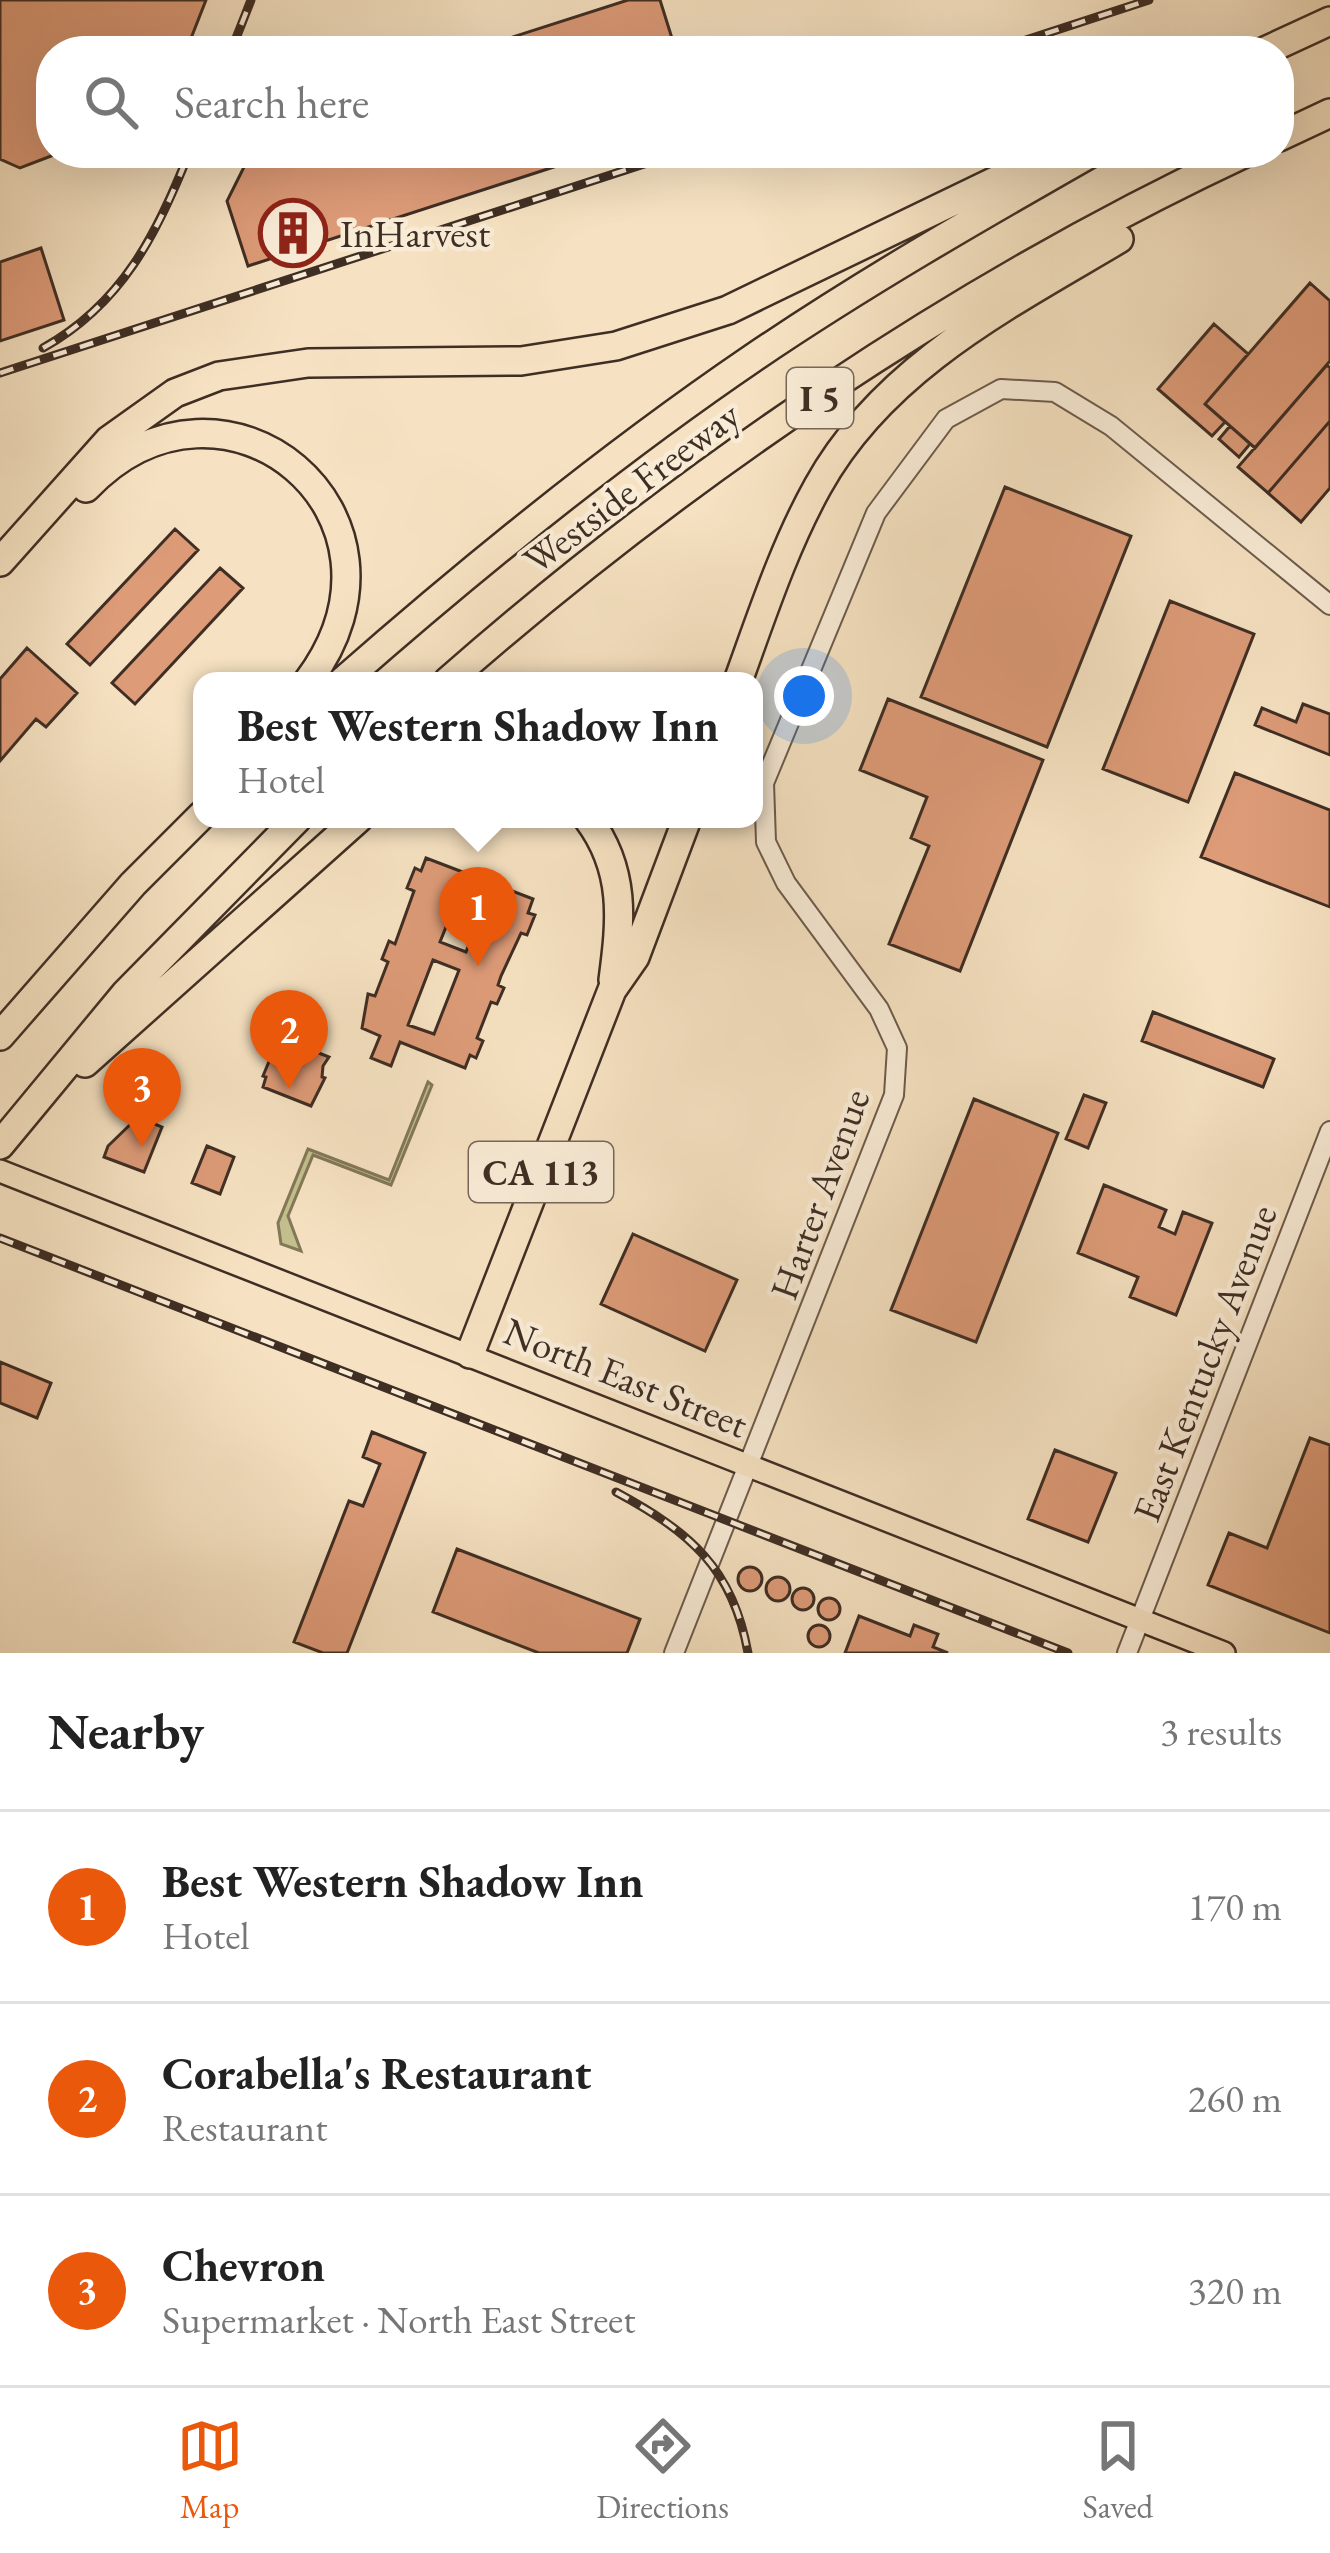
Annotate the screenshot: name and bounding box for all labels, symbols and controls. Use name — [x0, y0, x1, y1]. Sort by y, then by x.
search box — [36, 36, 1294, 168]
icon: search — [78, 69, 144, 135]
text: Search here — [174, 73, 369, 131]
building icon: InHarvest — [258, 198, 328, 268]
place label: InHarvest — [340, 208, 490, 259]
road number: I 5 — [787, 368, 853, 428]
street label: Westside Freeway — [513, 389, 750, 585]
your location — [774, 666, 834, 726]
popup — [193, 672, 763, 828]
text: Best Western Shadow Inn — [237, 696, 719, 754]
text: Hotel — [237, 754, 325, 805]
pin: 1 — [439, 867, 517, 966]
pin: 2 — [250, 990, 328, 1089]
pin: 3 — [103, 1048, 181, 1147]
street label: Harter Avenue — [758, 1082, 881, 1306]
road number: CA 113 — [469, 1142, 613, 1202]
street label: East Kentucky Avenue — [1121, 1197, 1288, 1529]
street label: North East Street — [497, 1305, 755, 1449]
text: Nearby — [48, 1698, 204, 1764]
text: 3 results — [1160, 1706, 1282, 1757]
text: Best Western Shadow Inn — [162, 1852, 644, 1910]
text: 1 — [77, 1881, 97, 1932]
text: 170 m — [1188, 1881, 1282, 1932]
text: Hotel — [162, 1910, 250, 1961]
text: Corabella's Restaurant — [162, 2044, 591, 2102]
text: 2 — [77, 2073, 97, 2124]
text: 260 m — [1188, 2073, 1282, 2124]
text: Restaurant — [162, 2102, 327, 2153]
text: Chevron — [162, 2236, 325, 2294]
text: 3 — [77, 2265, 97, 2316]
text: 320 m — [1188, 2265, 1282, 2316]
text: Supermarket · North East Street — [162, 2294, 636, 2345]
tab: Map — [177, 2413, 243, 2528]
tab: Directions — [596, 2413, 729, 2528]
tab: Saved — [1083, 2413, 1153, 2528]

